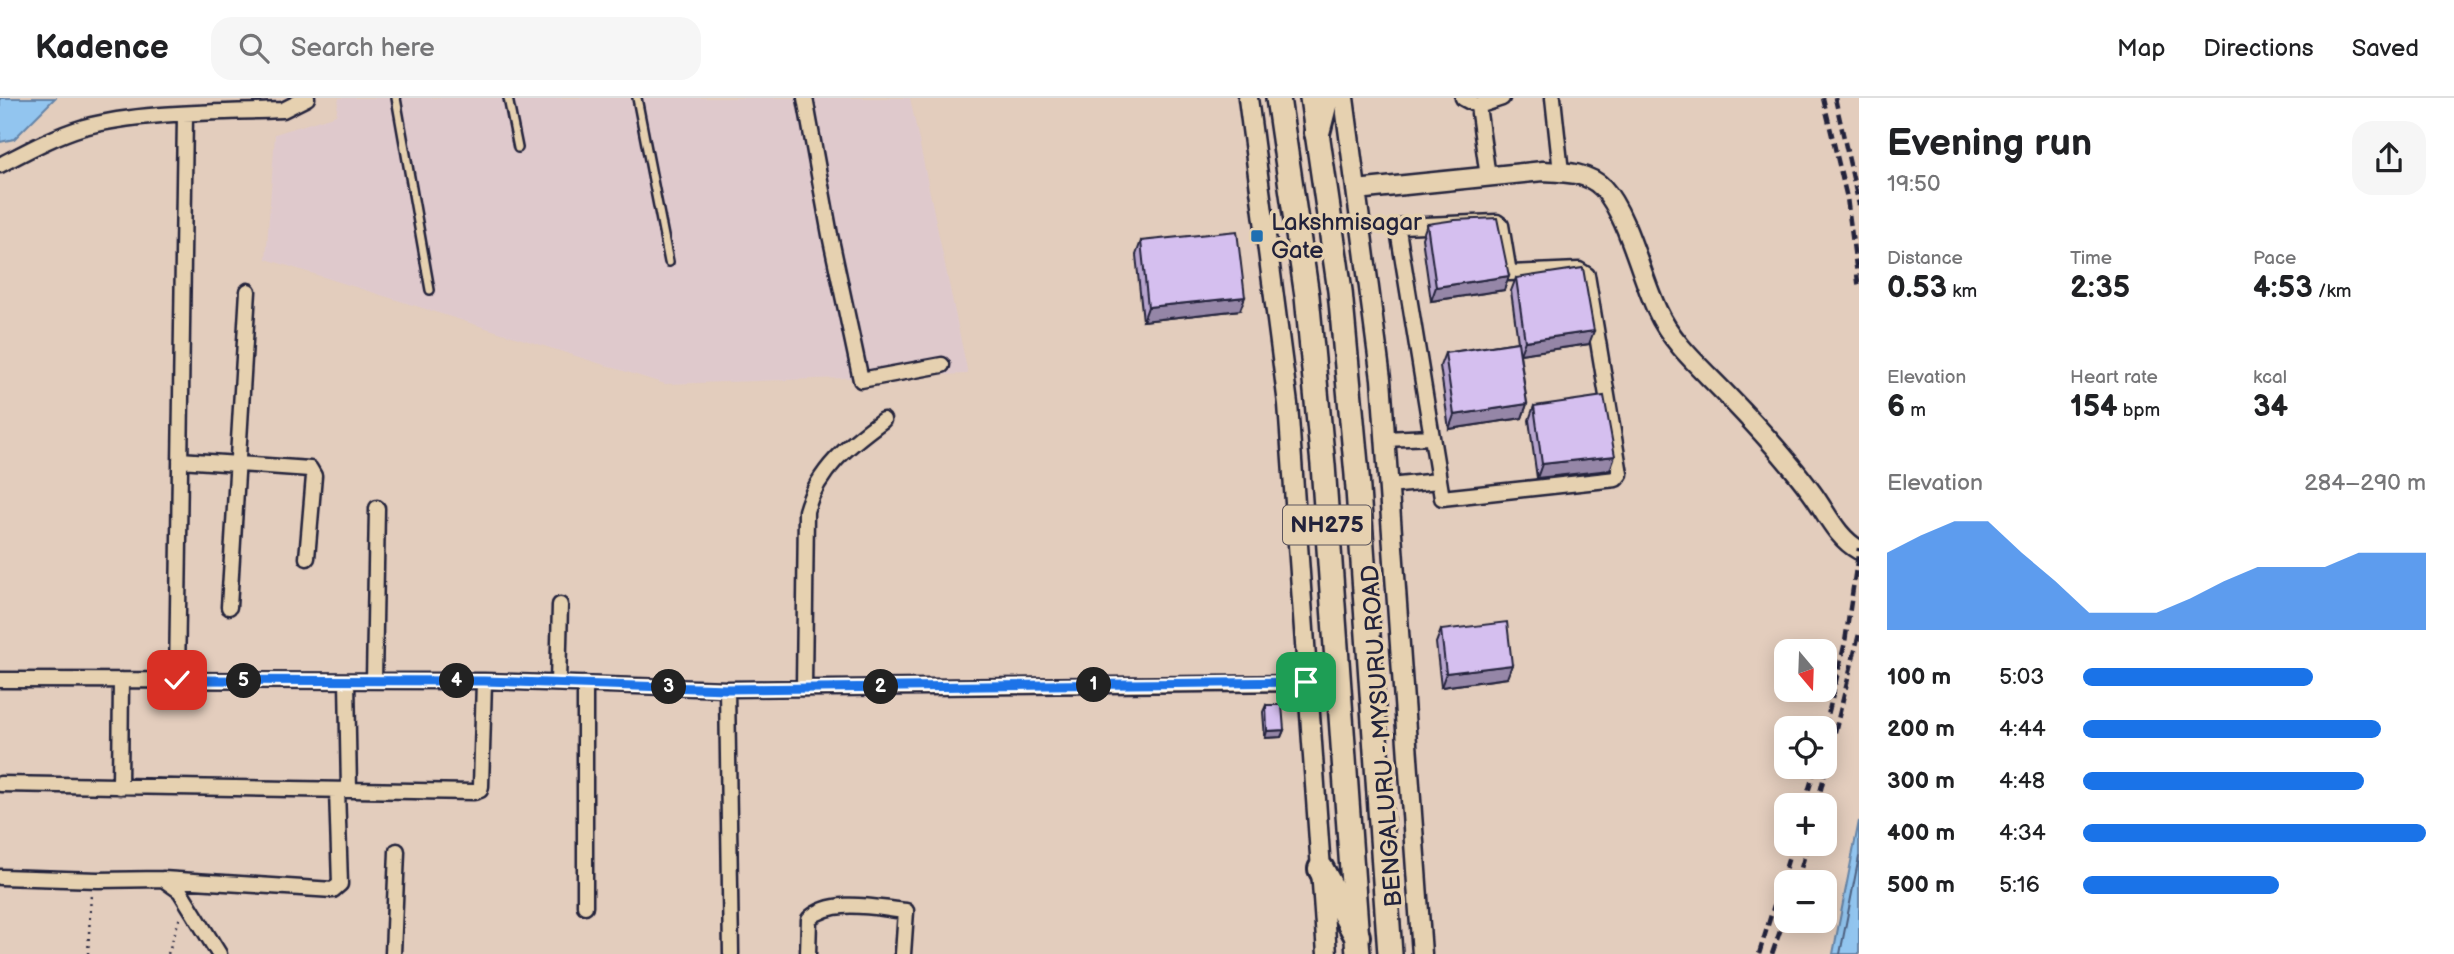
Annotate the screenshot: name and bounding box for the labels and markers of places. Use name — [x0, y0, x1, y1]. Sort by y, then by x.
place label: Lakshmisagar Gate — [1271, 208, 1422, 265]
marker: Lakshmisagar Gate — [1249, 228, 1265, 244]
pin — [147, 650, 207, 710]
pin — [1276, 652, 1336, 712]
pin: 5 — [226, 664, 262, 698]
pin: 4 — [440, 664, 475, 698]
pin: 1 — [1076, 668, 1112, 702]
pin: 3 — [652, 670, 686, 704]
pin: 2 — [864, 670, 898, 704]

